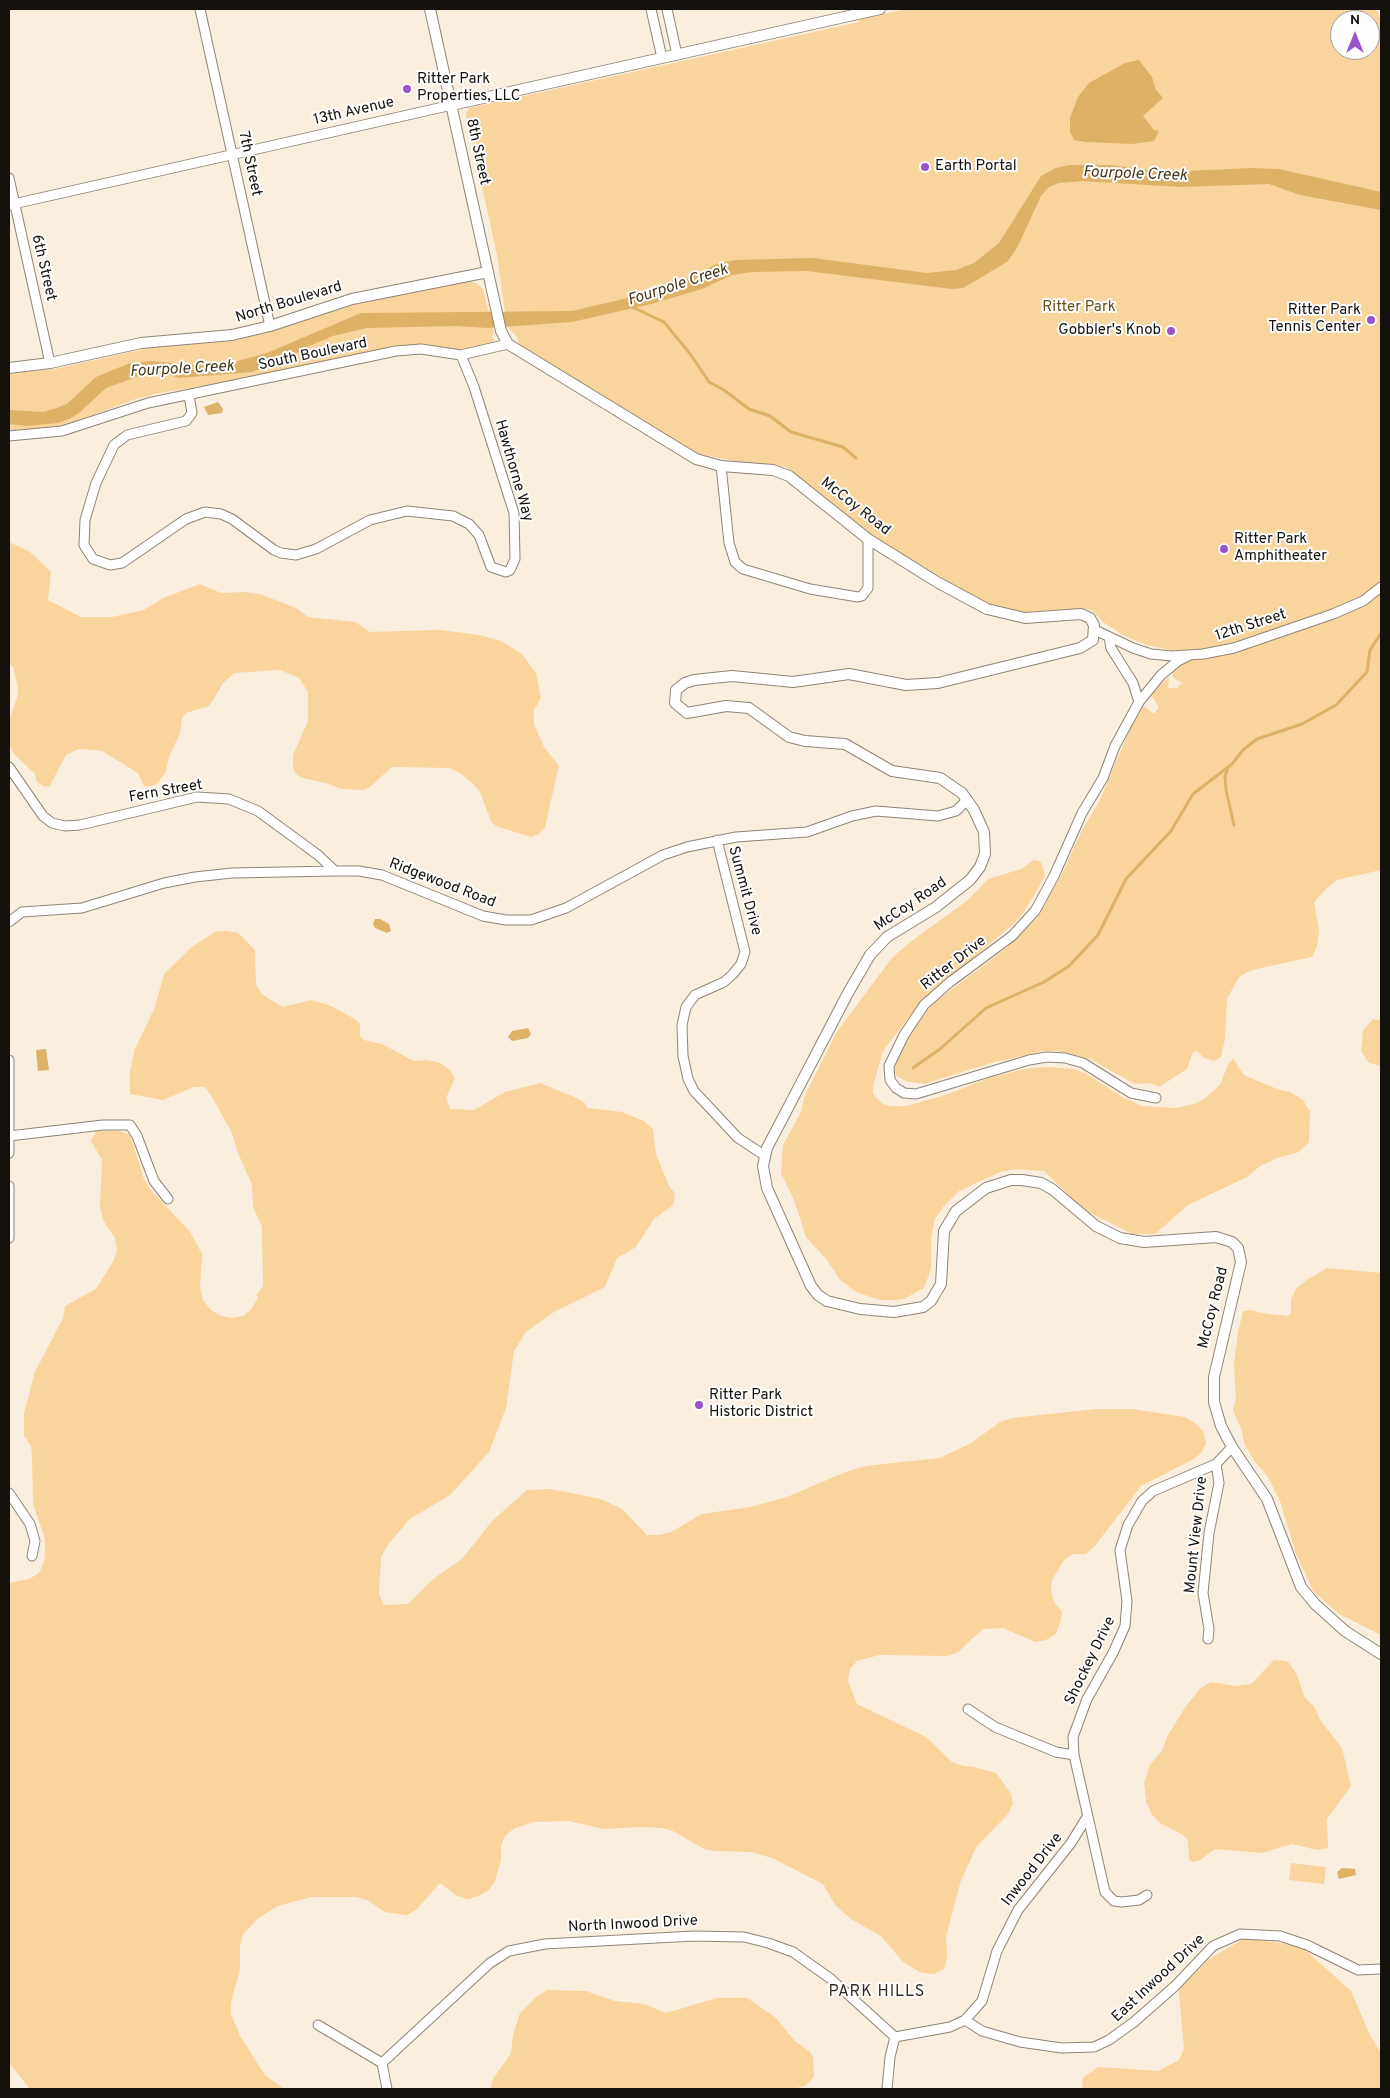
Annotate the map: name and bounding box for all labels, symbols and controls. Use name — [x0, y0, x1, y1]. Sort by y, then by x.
north arrow — [1330, 10, 1380, 60]
text: N — [1350, 12, 1360, 29]
place label: Ritter Park Properties, LLC — [417, 71, 520, 106]
marker: Ritter Park Properties, LLC — [401, 83, 413, 95]
street label: 13th Avenue — [312, 94, 396, 130]
street label: 8th Street — [461, 117, 493, 187]
street label: 7th Street — [233, 130, 265, 198]
place label: Earth Portal — [935, 158, 1017, 176]
marker: Earth Portal — [919, 161, 931, 173]
water label: Fourpole Creek — [1083, 164, 1187, 186]
street label: 6th Street — [27, 233, 59, 303]
water label: Fourpole Creek — [625, 261, 731, 311]
street label: North Boulevard — [234, 278, 344, 328]
park label: Ritter Park — [1042, 299, 1116, 317]
place label: Ritter Park Tennis Center — [1268, 302, 1361, 337]
marker: Ritter Park Tennis Center — [1365, 314, 1377, 326]
place label: Gobbler's Knob — [1058, 322, 1161, 340]
marker: Gobbler's Knob — [1165, 325, 1177, 337]
street label: South Boulevard — [257, 335, 369, 375]
water label: Fourpole Creek — [129, 358, 235, 382]
street label: Hawthorne Way — [490, 418, 536, 524]
street label: McCoy Road — [817, 474, 893, 540]
place label: Ritter Park Amphitheater — [1234, 531, 1327, 566]
marker: Ritter Park Amphitheater — [1218, 543, 1230, 555]
street label: 12th Street — [1213, 606, 1289, 646]
street label: Fern Street — [128, 777, 204, 807]
street label: Summit Drive — [723, 844, 765, 938]
street label: Ridgewood Road — [386, 855, 498, 913]
street label: McCoy Road — [871, 874, 951, 936]
street label: Ritter Drive — [918, 933, 990, 995]
street label: McCoy Road — [1195, 1265, 1233, 1351]
place label: Ritter Park Historic District — [709, 1387, 813, 1422]
marker: Ritter Park Historic District — [693, 1399, 705, 1411]
street label: Mount View Drive — [1182, 1476, 1212, 1594]
street label: Shockey Drive — [1062, 1614, 1120, 1708]
street label: Inwood Drive — [999, 1830, 1067, 1910]
street label: North Inwood Drive — [568, 1913, 698, 1937]
street label: East Inwood Drive — [1109, 1931, 1209, 2027]
district label: PARK HILLS — [827, 1983, 927, 2003]

